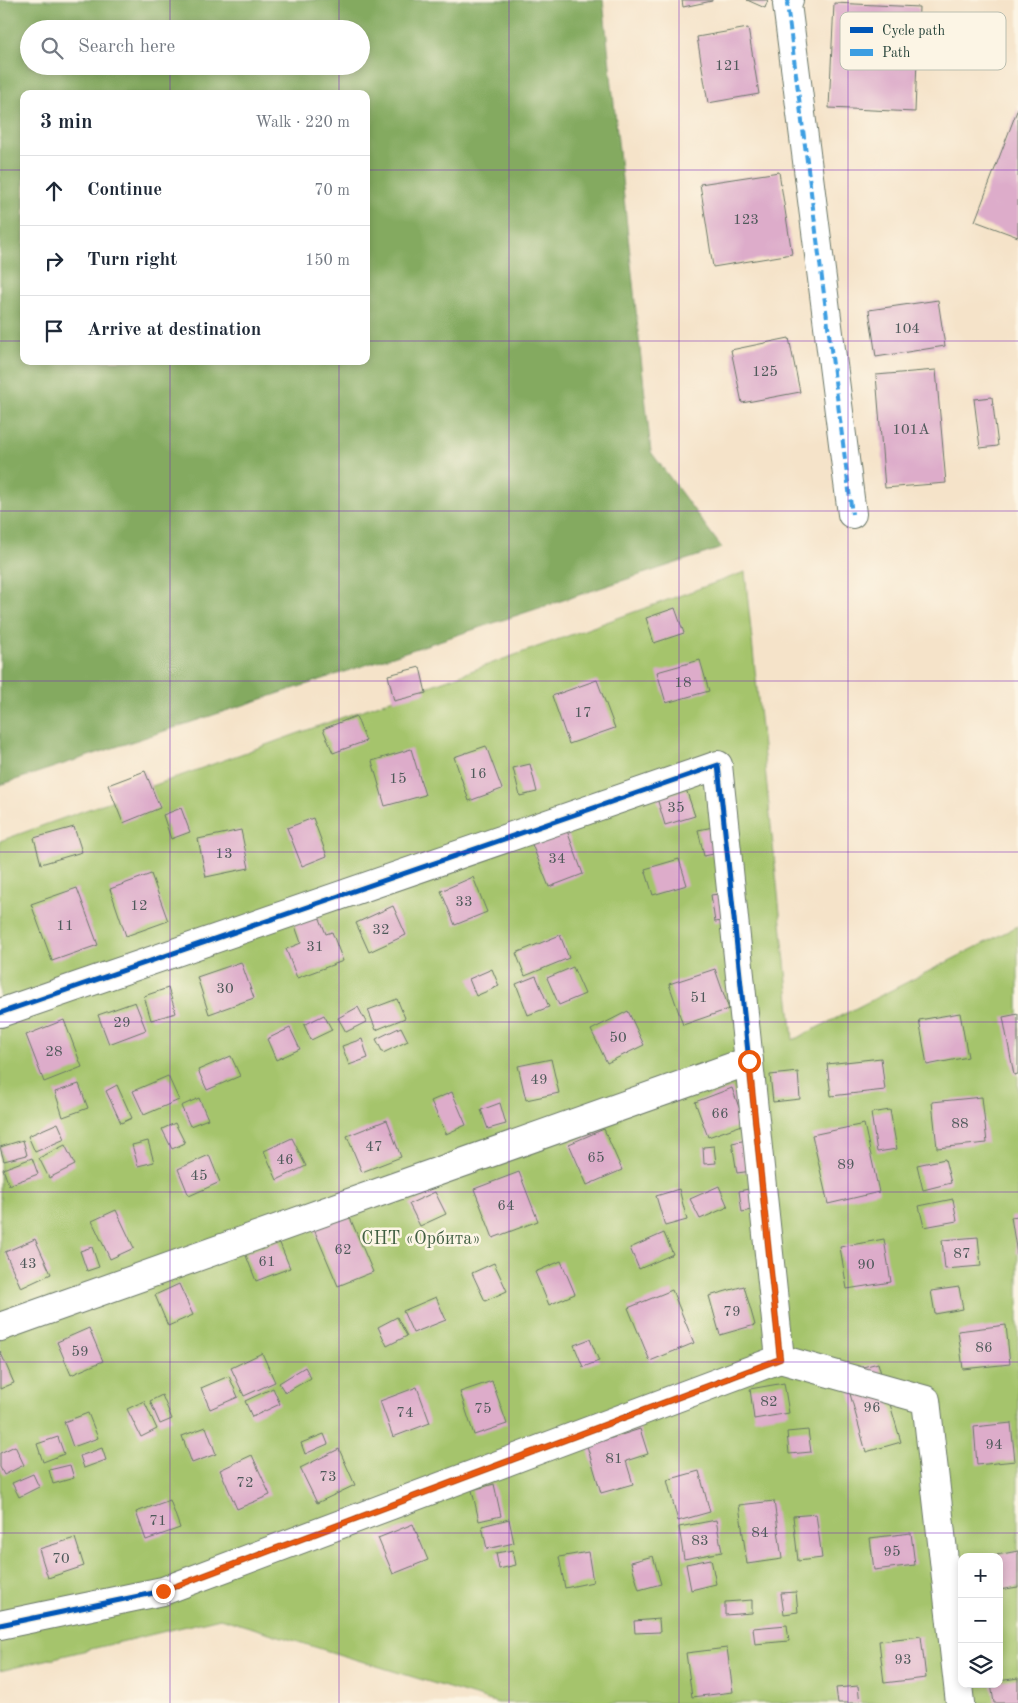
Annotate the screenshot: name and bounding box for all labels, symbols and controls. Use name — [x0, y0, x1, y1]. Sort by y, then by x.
legend — [840, 12, 1006, 70]
search box — [20, 20, 370, 75]
text: Cycle path — [882, 24, 945, 38]
icon: search — [38, 34, 66, 62]
text: Search here — [78, 38, 175, 57]
text: Path — [882, 46, 911, 60]
house number: 121 — [715, 59, 741, 74]
text: 3 min — [40, 112, 93, 133]
text: Walk · 220 m — [255, 115, 350, 131]
icon: ahead — [40, 177, 68, 205]
text: Continue — [87, 181, 162, 200]
text: 70 m — [314, 183, 350, 199]
house number: 123 — [733, 213, 759, 228]
icon: right — [40, 247, 68, 275]
text: Turn right — [87, 251, 177, 270]
text: 150 m — [305, 253, 350, 269]
icon: arrive — [40, 317, 68, 345]
text: Arrive at destination — [87, 321, 261, 340]
house number: 104 — [894, 322, 920, 337]
house number: 125 — [752, 365, 778, 380]
house number: 101А — [892, 423, 930, 438]
house number: 18 — [674, 676, 692, 691]
house number: 17 — [574, 706, 592, 721]
house number: 16 — [469, 767, 487, 782]
house number: 15 — [389, 772, 407, 787]
house number: 35 — [667, 801, 685, 816]
house number: 13 — [215, 847, 233, 862]
house number: 34 — [548, 852, 566, 867]
house number: 33 — [455, 895, 473, 910]
house number: 12 — [130, 899, 148, 914]
house number: 11 — [56, 919, 74, 934]
house number: 32 — [372, 923, 390, 938]
house number: 31 — [306, 940, 324, 955]
house number: 30 — [216, 982, 234, 997]
house number: 51 — [690, 991, 708, 1006]
house number: 29 — [113, 1016, 131, 1031]
house number: 50 — [609, 1031, 627, 1046]
house number: 28 — [45, 1045, 63, 1060]
route start — [738, 1050, 761, 1073]
house number: 49 — [530, 1073, 548, 1088]
house number: 66 — [711, 1107, 729, 1122]
house number: 88 — [951, 1117, 969, 1132]
house number: 47 — [365, 1140, 383, 1155]
house number: 65 — [587, 1151, 605, 1166]
house number: 46 — [276, 1153, 294, 1168]
house number: 89 — [837, 1158, 855, 1173]
house number: 45 — [190, 1169, 208, 1184]
house number: 64 — [497, 1199, 515, 1214]
park label: СНТ «Орбита» — [361, 1230, 481, 1248]
house number: 62 — [334, 1243, 352, 1258]
house number: 87 — [953, 1247, 971, 1262]
house number: 61 — [258, 1255, 276, 1270]
house number: 43 — [19, 1257, 37, 1272]
house number: 90 — [857, 1258, 875, 1273]
house number: 79 — [723, 1305, 741, 1320]
house number: 86 — [975, 1341, 993, 1356]
house number: 59 — [71, 1345, 89, 1360]
house number: 82 — [760, 1395, 778, 1410]
house number: 96 — [863, 1401, 881, 1416]
house number: 75 — [474, 1402, 492, 1417]
house number: 74 — [396, 1406, 414, 1421]
house number: 94 — [985, 1438, 1003, 1453]
house number: 81 — [605, 1452, 623, 1467]
house number: 73 — [319, 1470, 337, 1485]
house number: 72 — [236, 1476, 254, 1491]
house number: 71 — [149, 1514, 167, 1529]
house number: 84 — [751, 1526, 769, 1541]
house number: 83 — [691, 1534, 709, 1549]
house number: 95 — [883, 1545, 901, 1560]
house number: 70 — [52, 1552, 70, 1567]
map controls — [958, 1553, 1003, 1688]
button: + — [958, 1553, 1003, 1598]
route end — [152, 1580, 175, 1603]
button: − — [958, 1598, 1003, 1643]
button: layers — [958, 1643, 1003, 1688]
house number: 93 — [894, 1653, 912, 1668]

